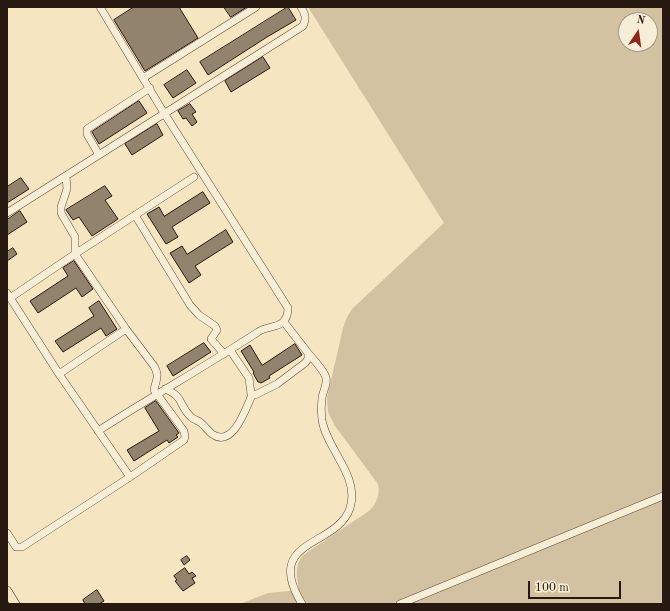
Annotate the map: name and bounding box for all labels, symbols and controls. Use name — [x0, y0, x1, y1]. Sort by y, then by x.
north arrow — [618, 12, 658, 52]
text: N — [635, 14, 646, 27]
scale bar — [530, 573, 623, 599]
text: 100 m — [535, 582, 569, 594]

